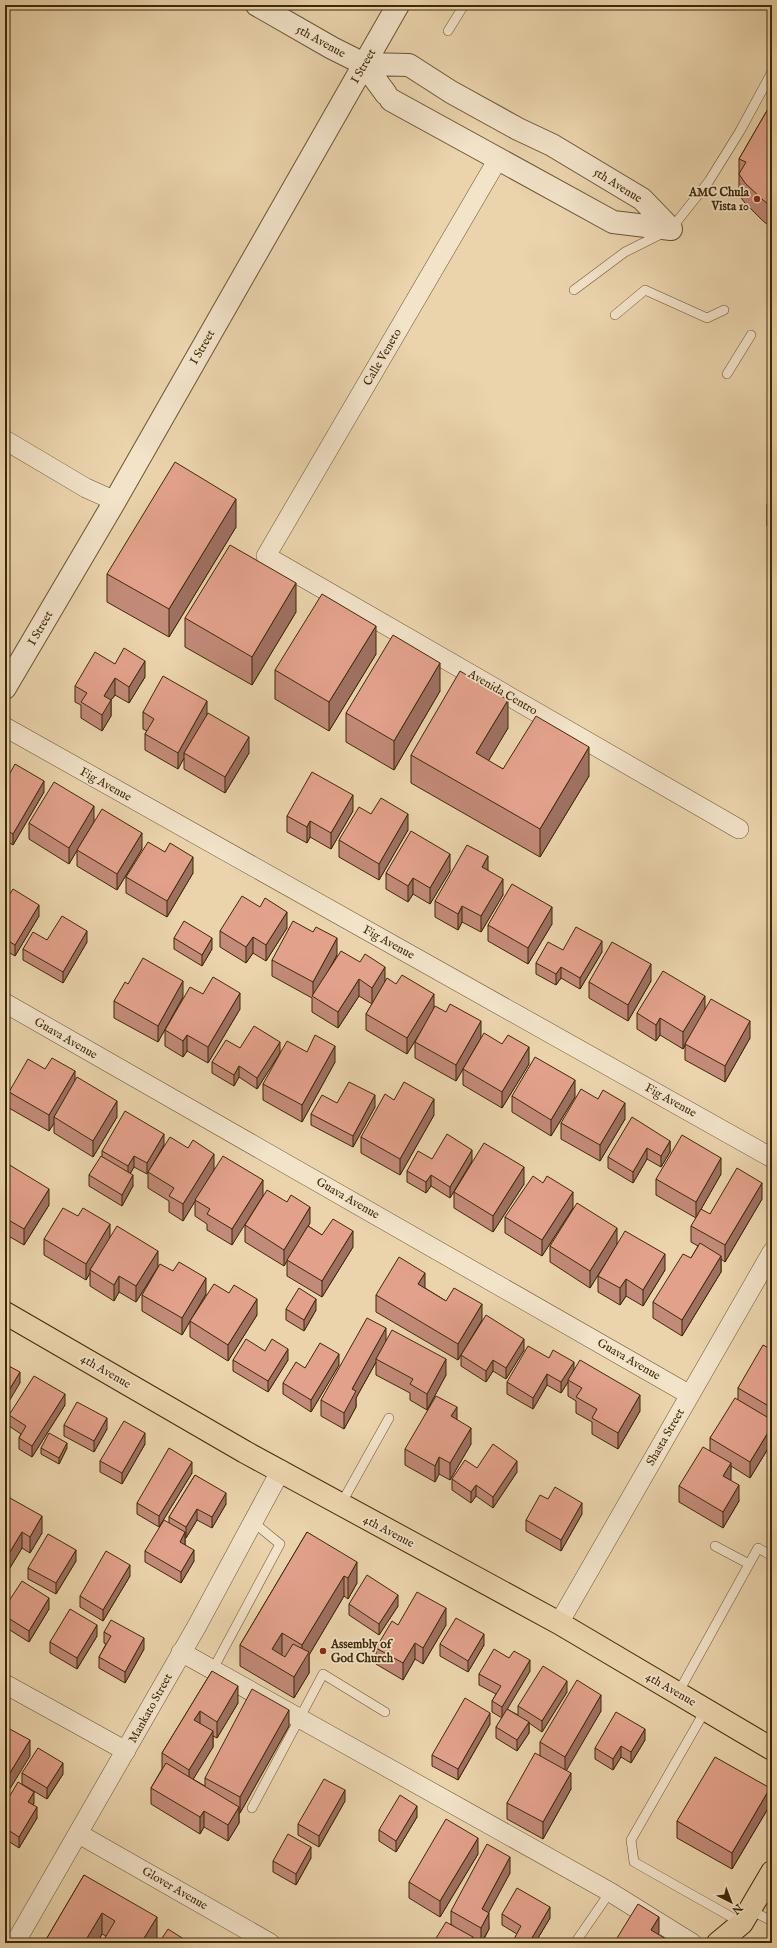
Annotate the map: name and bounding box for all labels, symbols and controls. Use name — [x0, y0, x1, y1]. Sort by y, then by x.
street label: 5th Avenue — [293, 22, 349, 61]
street label: I Street — [348, 46, 379, 86]
street label: 5th Avenue — [591, 165, 645, 206]
place label: AMC Chula Vista 10 — [688, 185, 750, 214]
marker: AMC Chula Vista 10 — [752, 194, 762, 204]
street label: Calle Veneto — [360, 326, 405, 389]
street label: I Street — [187, 327, 218, 367]
street label: I Street — [25, 608, 56, 648]
street label: Avenida Centro — [464, 666, 541, 719]
street label: Fig Avenue — [77, 764, 135, 805]
street label: Fig Avenue — [360, 922, 418, 963]
street label: Guava Avenue — [31, 1014, 100, 1063]
street label: Fig Avenue — [642, 1080, 700, 1121]
street label: Guava Avenue — [313, 1174, 382, 1223]
street label: Guava Avenue — [594, 1335, 663, 1384]
street label: 4th Avenue — [78, 1351, 134, 1392]
street label: Shasta Street — [643, 1406, 688, 1469]
street label: 4th Avenue — [361, 1512, 417, 1551]
place label: Assembly of God Church — [330, 1637, 394, 1666]
marker: Assembly of God Church — [318, 1646, 328, 1656]
street label: 4th Avenue — [643, 1669, 699, 1710]
street label: Mankato Street — [125, 1671, 176, 1746]
street label: Glover Avenue — [139, 1864, 211, 1914]
north arrow — [711, 1882, 751, 1922]
text: N — [728, 1900, 746, 1917]

